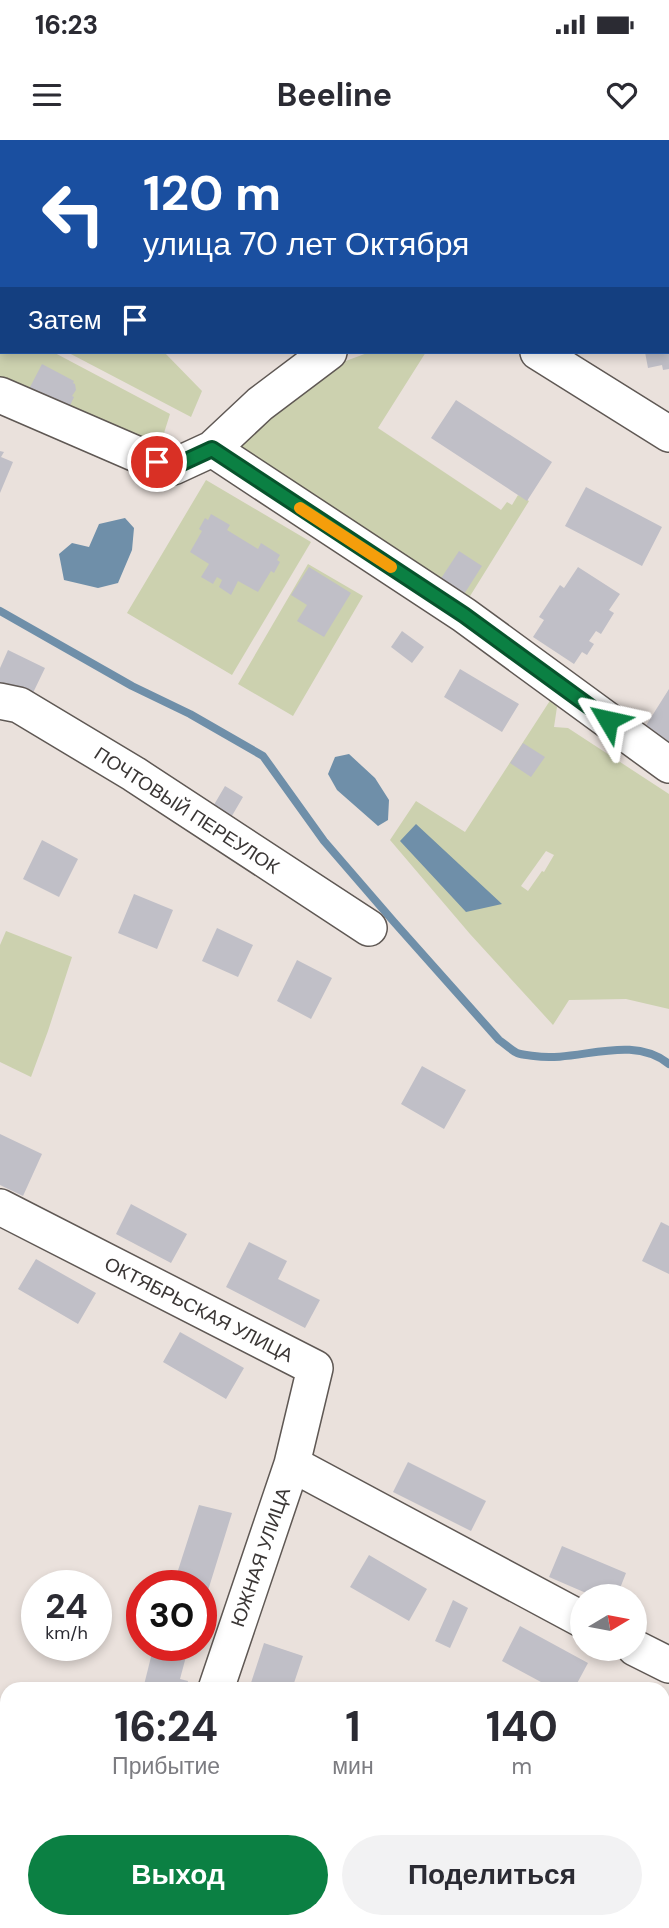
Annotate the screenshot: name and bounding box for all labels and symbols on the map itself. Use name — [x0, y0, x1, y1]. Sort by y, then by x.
pin — [127, 432, 187, 492]
position arrow — [571, 683, 645, 757]
street label: ПОЧТОВЫЙ ПЕРЕУЛОК — [89, 741, 284, 880]
street label: ОКТЯБРЬСКАЯ УЛИЦА — [100, 1251, 298, 1368]
street label: ЮЖНАЯ УЛИЦА — [225, 1484, 296, 1630]
speed limit sign: 30 — [126, 1570, 217, 1661]
north arrow — [570, 1584, 648, 1661]

